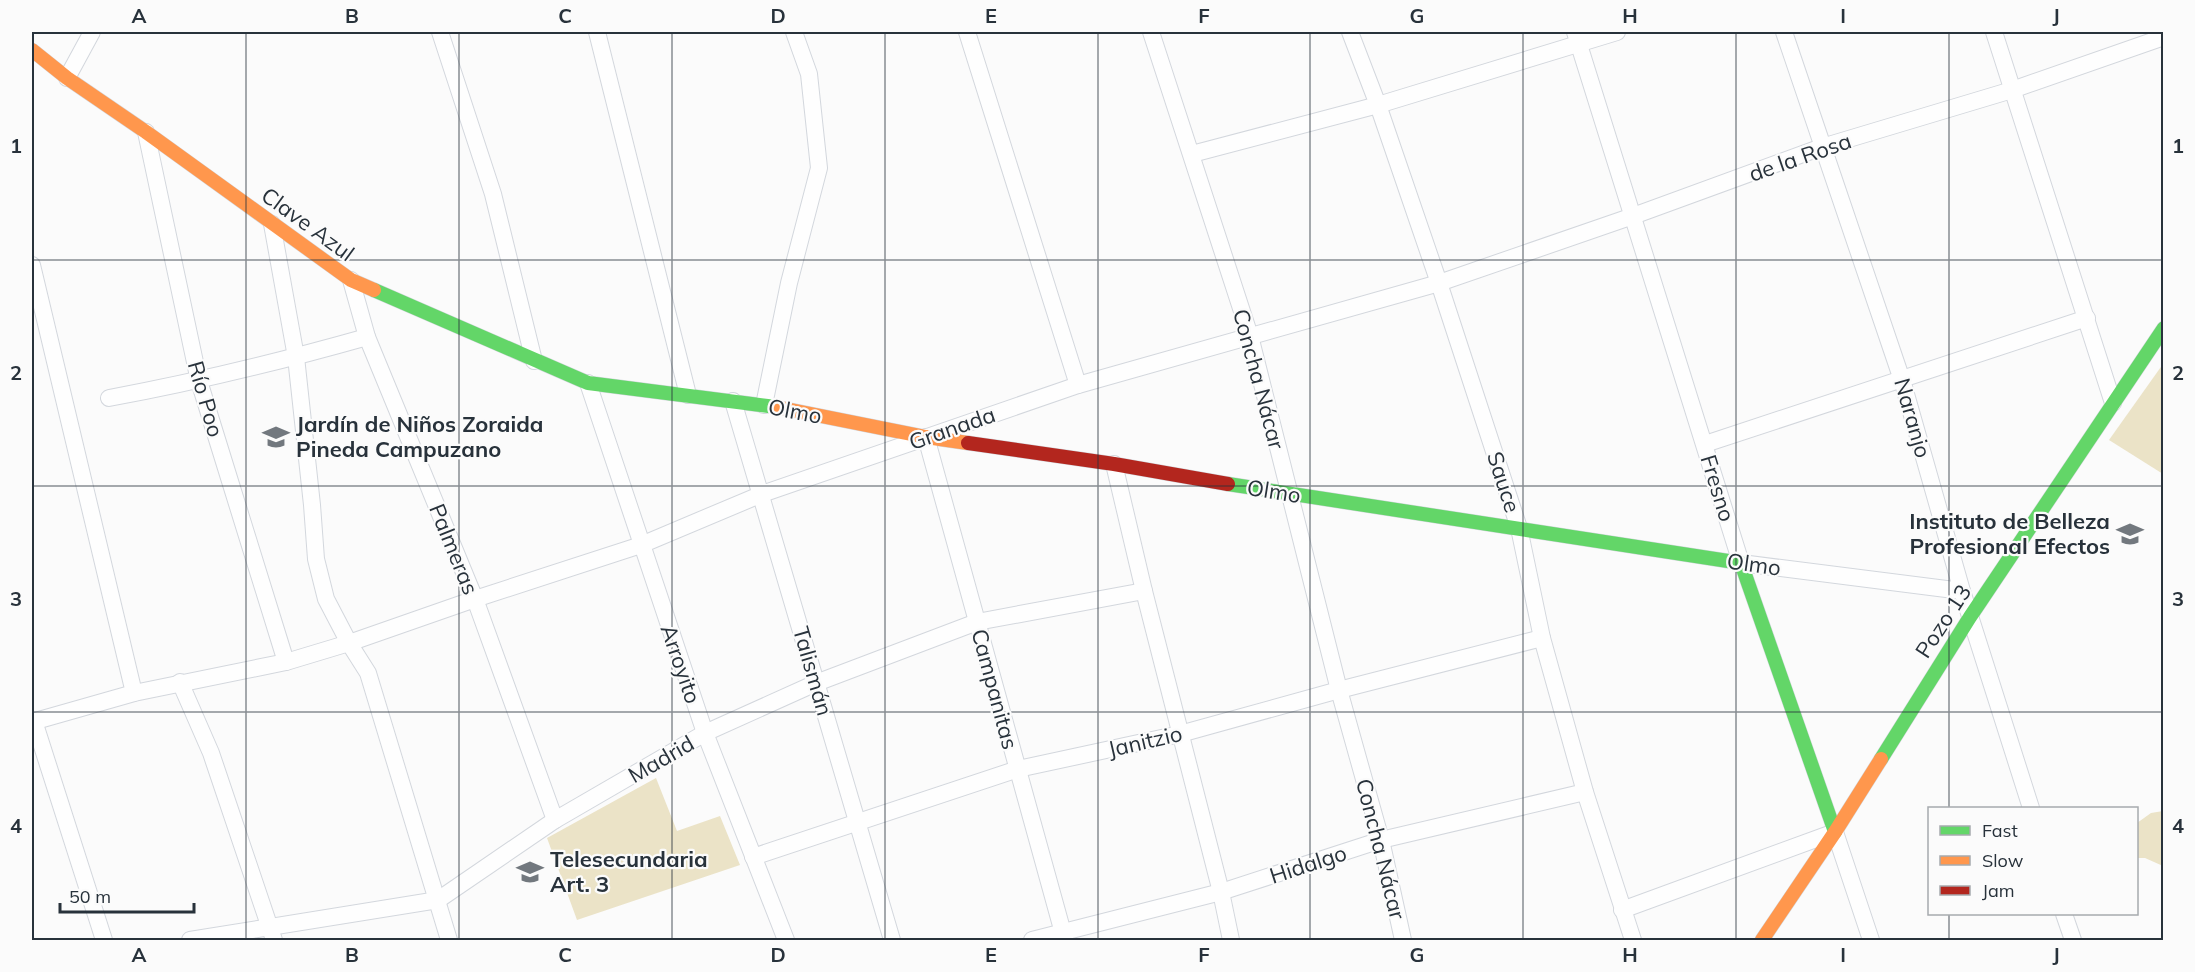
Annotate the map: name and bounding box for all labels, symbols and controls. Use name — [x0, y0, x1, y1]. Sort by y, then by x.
text: A — [132, 3, 147, 28]
text: B — [345, 3, 359, 28]
text: C — [558, 3, 572, 28]
text: D — [770, 3, 786, 28]
text: E — [985, 3, 997, 28]
text: F — [1198, 3, 1210, 28]
text: G — [1410, 3, 1424, 28]
text: H — [1622, 3, 1638, 28]
text: I — [1840, 3, 1846, 28]
text: J — [2052, 3, 2060, 28]
street label: de la Rosa — [1745, 126, 1855, 188]
text: 1 — [10, 133, 22, 158]
text: 1 — [2172, 133, 2184, 158]
street label: Clave Azul — [256, 181, 360, 267]
street label: Concha Nácar — [1227, 306, 1291, 452]
street label: Río Poo — [182, 358, 230, 440]
text: 2 — [10, 360, 22, 385]
text: 2 — [2172, 360, 2184, 385]
street label: Naranjo — [1888, 375, 1938, 461]
street label: Olmo — [766, 392, 824, 430]
street label: Granada — [905, 400, 999, 456]
place label: Jardín de Niños Zoraida Pineda Campuzano — [296, 410, 543, 463]
school or university icon: Jardín de Niños Zoraida Pineda Campuzano — [261, 422, 291, 452]
street label: Sauce — [1481, 448, 1527, 516]
street label: Fresno — [1695, 451, 1741, 525]
street label: Olmo — [1245, 473, 1303, 509]
street label: Palmeras — [423, 499, 485, 599]
place label: Instituto de Belleza Profesional Efectos — [1909, 507, 2110, 560]
school or university icon: Instituto de Belleza Profesional Efectos — [2115, 519, 2145, 549]
street label: Olmo — [1725, 546, 1783, 582]
street label: Pozo 13 — [1909, 579, 1977, 663]
text: 3 — [10, 586, 22, 611]
text: 3 — [2172, 586, 2184, 611]
street label: Arroyito — [654, 621, 708, 707]
street label: Talismán — [787, 623, 839, 719]
street label: Campanitas — [965, 626, 1025, 752]
street label: Janitzio — [1105, 719, 1185, 763]
street label: Madrid — [623, 729, 699, 789]
street label: Concha Nácar — [1350, 776, 1412, 922]
legend — [1928, 807, 2138, 915]
text: 4 — [10, 813, 22, 838]
text: 4 — [2172, 813, 2184, 838]
text: Fast — [1982, 819, 2018, 842]
street label: Hidalgo — [1266, 838, 1350, 890]
place label: Telesecundaria Art. 3 — [550, 845, 708, 898]
text: Slow — [1982, 849, 2024, 872]
school or university icon: Telesecundaria Art. 3 — [515, 857, 545, 887]
scale bar — [60, 876, 194, 914]
text: Jam — [1982, 879, 2015, 902]
text: 50 m — [69, 885, 111, 908]
text: A — [132, 942, 147, 967]
text: B — [345, 942, 359, 967]
text: C — [558, 942, 572, 967]
text: D — [770, 942, 786, 967]
text: E — [985, 942, 997, 967]
text: F — [1198, 942, 1210, 967]
text: G — [1410, 942, 1424, 967]
text: H — [1622, 942, 1638, 967]
text: I — [1840, 942, 1846, 967]
text: J — [2052, 942, 2060, 967]

